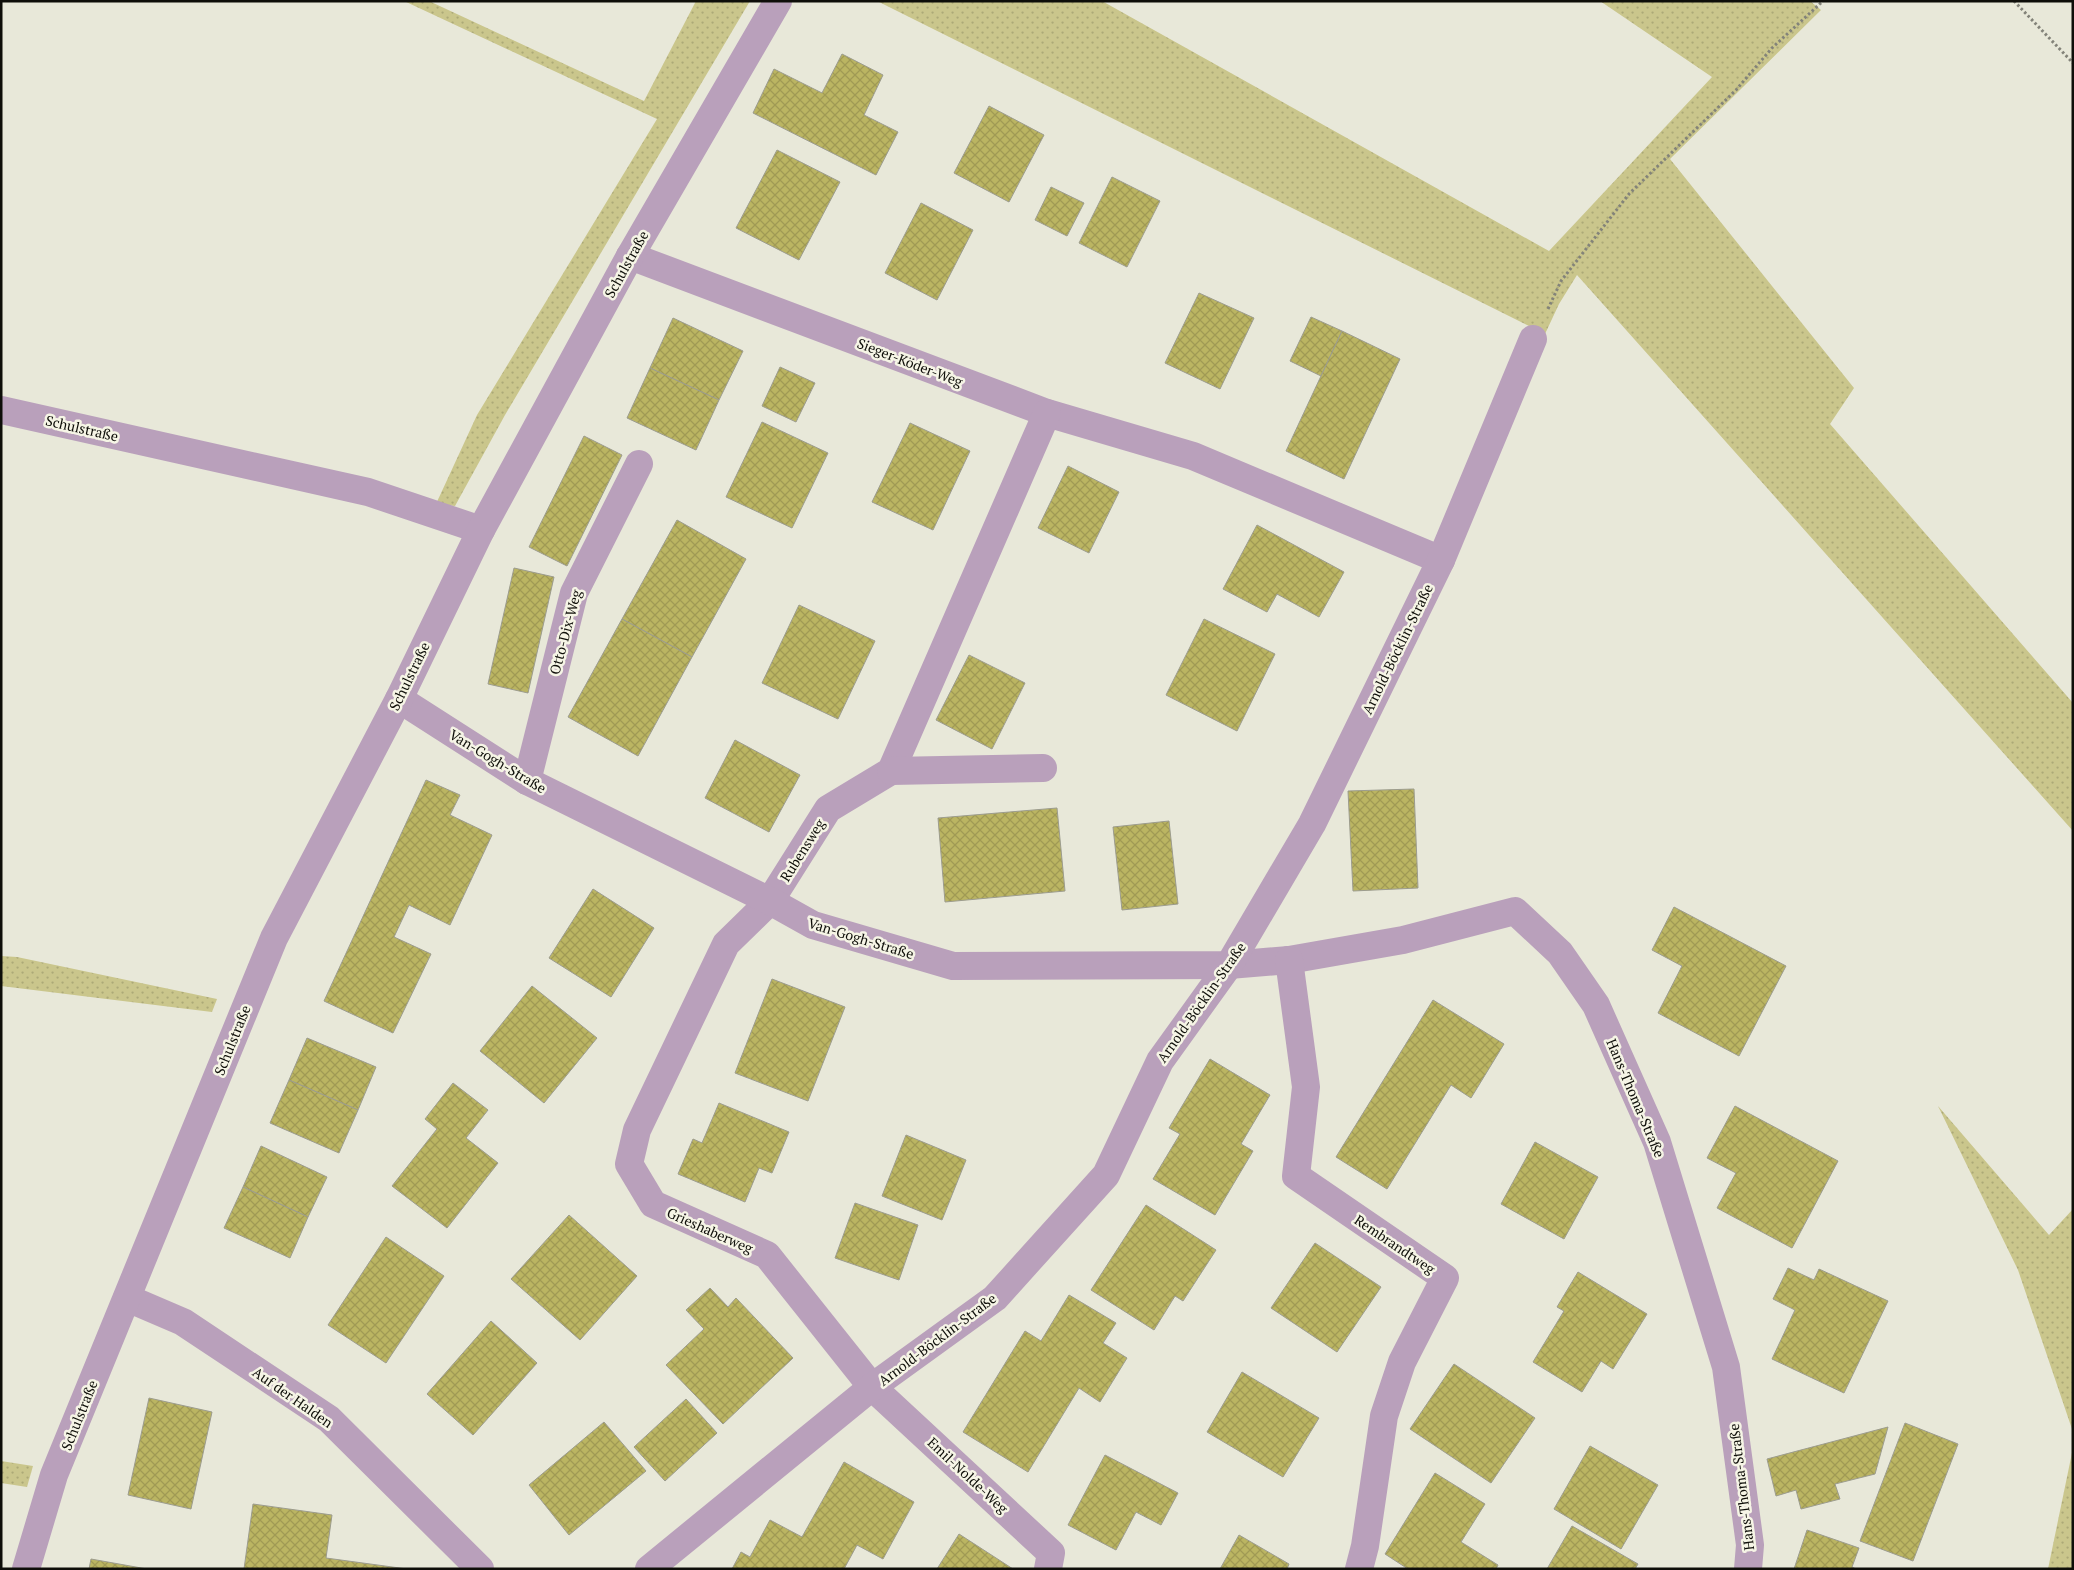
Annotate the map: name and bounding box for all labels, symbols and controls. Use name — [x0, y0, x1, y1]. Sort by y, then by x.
street label: Schulstraße — [600, 227, 652, 301]
street label: Sieger-Köder-Weg — [855, 333, 966, 391]
street label: Schulstraße — [44, 410, 120, 446]
street label: Arnold-Böcklin-Straße — [1357, 581, 1437, 717]
street label: Otto-Dix-Weg — [545, 587, 586, 677]
street label: Schulstraße — [384, 639, 434, 713]
street label: Van-Gogh-Straße — [446, 725, 550, 797]
street label: Rubensweg — [775, 815, 829, 885]
street label: Van-Gogh-Straße — [806, 913, 916, 963]
street label: Arnold-Böcklin-Straße — [1152, 938, 1250, 1066]
street label: Schulstraße — [209, 1002, 255, 1078]
street label: Hans-Thoma-Straße — [1602, 1036, 1670, 1160]
street label: Grieshaberweg — [664, 1203, 757, 1258]
street label: Rembrandtweg — [1351, 1210, 1440, 1278]
street label: Arnold-Böcklin-Straße — [874, 1288, 1000, 1390]
street label: Auf der Halden — [249, 1362, 338, 1432]
street label: Schulstraße — [56, 1377, 102, 1453]
street label: Hans-Thoma-Straße — [1724, 1423, 1758, 1551]
street label: Emil-Nolde-Weg — [924, 1433, 1013, 1518]

